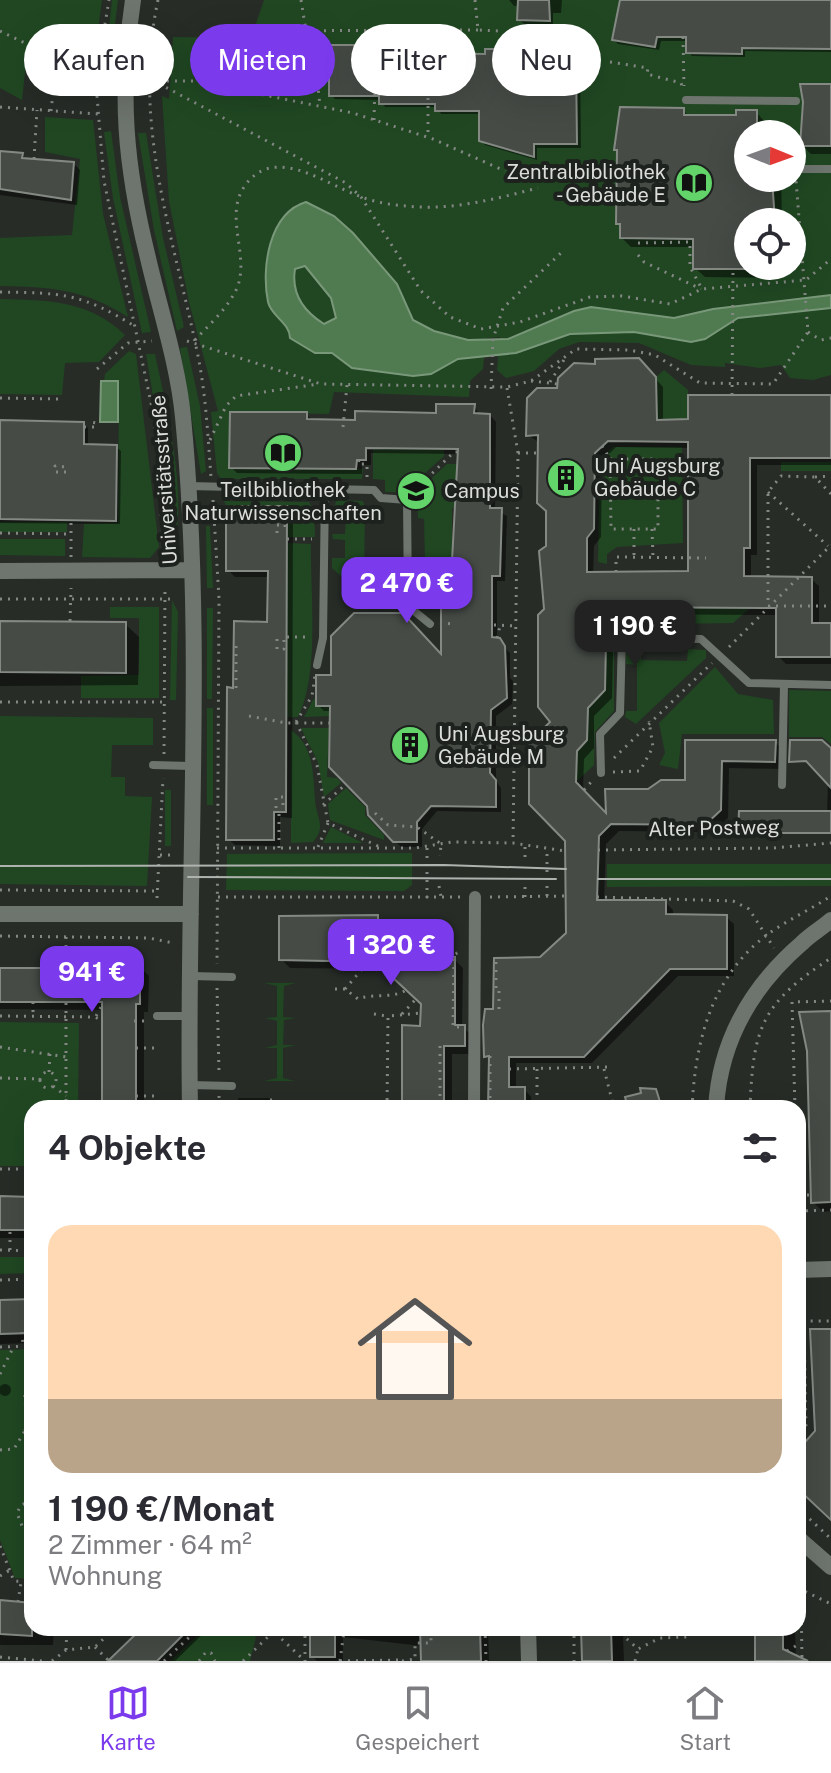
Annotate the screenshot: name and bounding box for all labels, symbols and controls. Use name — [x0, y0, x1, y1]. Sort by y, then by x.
chip: Kaufen — [24, 24, 174, 96]
chip: Mieten — [190, 24, 335, 96]
chip: Filter — [351, 24, 476, 96]
chip: Neu — [492, 24, 601, 96]
north arrow — [734, 120, 806, 192]
map controls — [734, 120, 806, 280]
place label: Zentralbibliothek - Gebäude E — [506, 160, 666, 207]
library icon: Zentralbibliothek - Gebäude E — [673, 162, 715, 204]
button: locate — [734, 208, 806, 280]
street label: Universitätsstraße — [146, 394, 182, 566]
library icon: Teilbibliothek Naturwissenschaften — [262, 432, 304, 474]
place label: Uni Augsburg Gebäude C — [594, 454, 721, 501]
building icon: Uni Augsburg Gebäude C — [545, 457, 587, 499]
school or university icon: Campus — [395, 470, 437, 512]
place label: Teilbibliothek Naturwissenschaften — [184, 478, 382, 525]
place label: Campus — [444, 479, 520, 503]
pin: 2 470 € — [333, 557, 481, 625]
text: 2 470 € — [359, 567, 455, 598]
pin: 1 190 € — [561, 600, 709, 668]
text: 1 190 € — [593, 610, 677, 641]
place label: Uni Augsburg Gebäude M — [438, 722, 565, 769]
building icon: Uni Augsburg Gebäude M — [389, 724, 431, 766]
street label: Alter Postweg — [648, 815, 780, 841]
pin: 1 320 € — [317, 919, 465, 987]
text: 1 320 € — [346, 929, 436, 960]
pin: 941 € — [36, 946, 148, 1014]
text: 941 € — [58, 956, 126, 987]
icon: filters — [738, 1126, 782, 1170]
text: 4 Objekte — [48, 1128, 206, 1168]
icon: home — [343, 1277, 487, 1421]
text: 1 190 €/Monat — [48, 1489, 275, 1529]
text: 2 Zimmer · 64 m² — [48, 1529, 252, 1560]
text: Wohnung — [48, 1560, 163, 1591]
tab: Karte — [100, 1681, 156, 1755]
tab: Gespeichert — [355, 1681, 480, 1755]
tab: Start — [679, 1681, 731, 1755]

